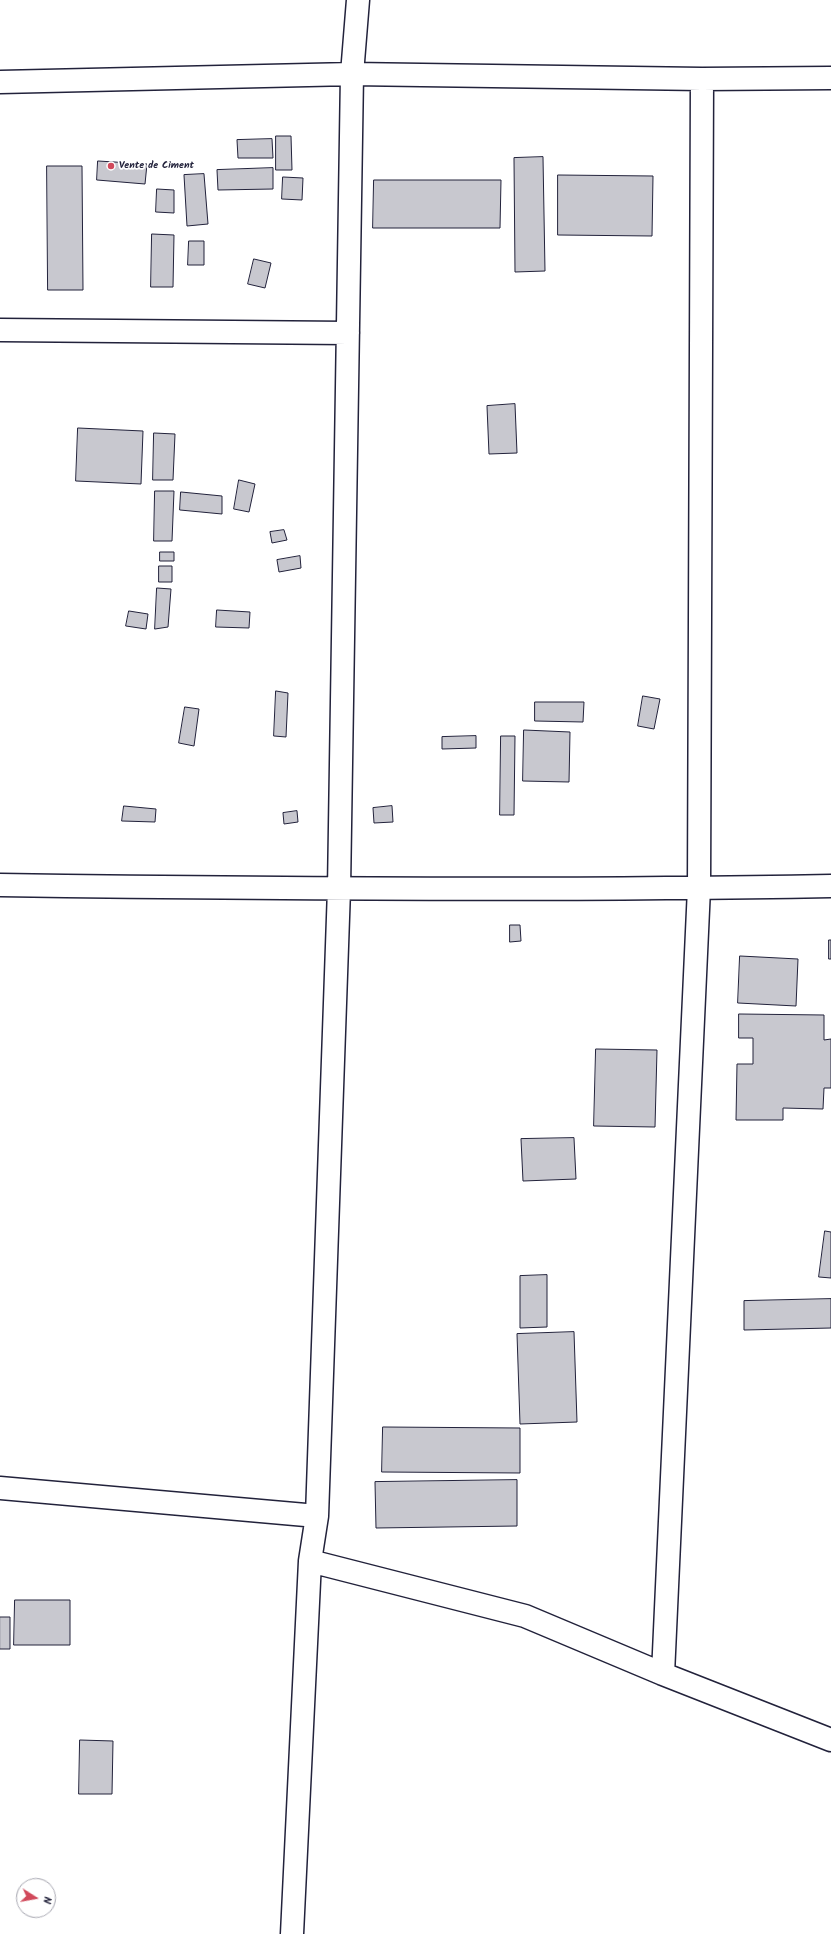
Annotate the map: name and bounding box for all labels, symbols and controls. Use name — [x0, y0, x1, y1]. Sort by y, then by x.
place label: Vente de Ciment — [119, 160, 194, 172]
marker: Vente de Ciment — [106, 161, 116, 171]
north arrow — [16, 1878, 56, 1918]
text: N — [37, 1895, 56, 1905]

